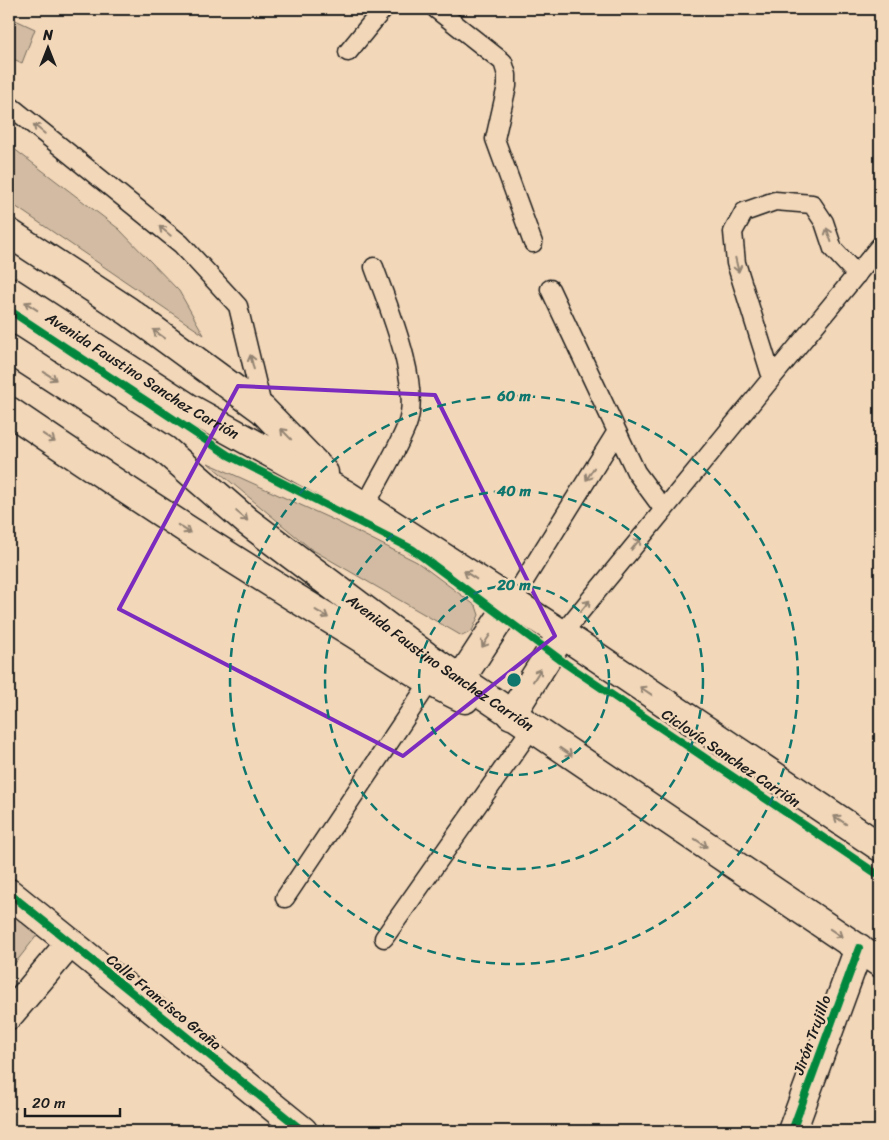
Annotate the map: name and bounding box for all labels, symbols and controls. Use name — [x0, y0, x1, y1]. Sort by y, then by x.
north arrow — [22, 22, 72, 72]
text: N — [42, 23, 53, 48]
one-way arrow — [33, 123, 46, 134]
one-way arrow — [159, 226, 172, 237]
one-way arrow — [824, 228, 833, 244]
one-way arrow — [733, 256, 742, 272]
one-way arrow — [24, 300, 38, 310]
street label: Avenida Faustino Sanchez Carrión — [39, 304, 244, 446]
one-way arrow — [152, 329, 166, 339]
one-way arrow — [247, 355, 256, 371]
one-way arrow — [42, 371, 56, 381]
text: 60 m — [496, 383, 531, 409]
one-way arrow — [280, 427, 292, 440]
one-way arrow — [42, 433, 56, 443]
one-way arrow — [585, 466, 595, 480]
text: 40 m — [496, 478, 532, 504]
one-way arrow — [236, 511, 249, 522]
one-way arrow — [176, 524, 190, 534]
one-way arrow — [631, 537, 642, 550]
one-way arrow — [464, 570, 478, 580]
text: 20 m — [496, 572, 531, 598]
street label: Avenida Faustino Sanchez Carrión — [340, 587, 539, 738]
one-way arrow — [580, 600, 591, 613]
one-way arrow — [315, 609, 329, 619]
one-way arrow — [481, 633, 491, 647]
one-way arrow — [532, 668, 542, 682]
centre of rings — [505, 671, 523, 689]
one-way arrow — [640, 685, 654, 695]
street label: Ciclovía Sanchez Carrión — [656, 701, 806, 815]
one-way arrow — [559, 747, 573, 757]
one-way arrow — [833, 815, 847, 825]
one-way arrow — [694, 837, 708, 848]
one-way arrow — [829, 928, 843, 938]
street label: Calle Francisco Graña — [100, 947, 228, 1057]
street label: Jirón Trujillo — [785, 991, 839, 1079]
scale bar — [25, 1085, 120, 1117]
text: 20 m — [32, 1090, 66, 1116]

